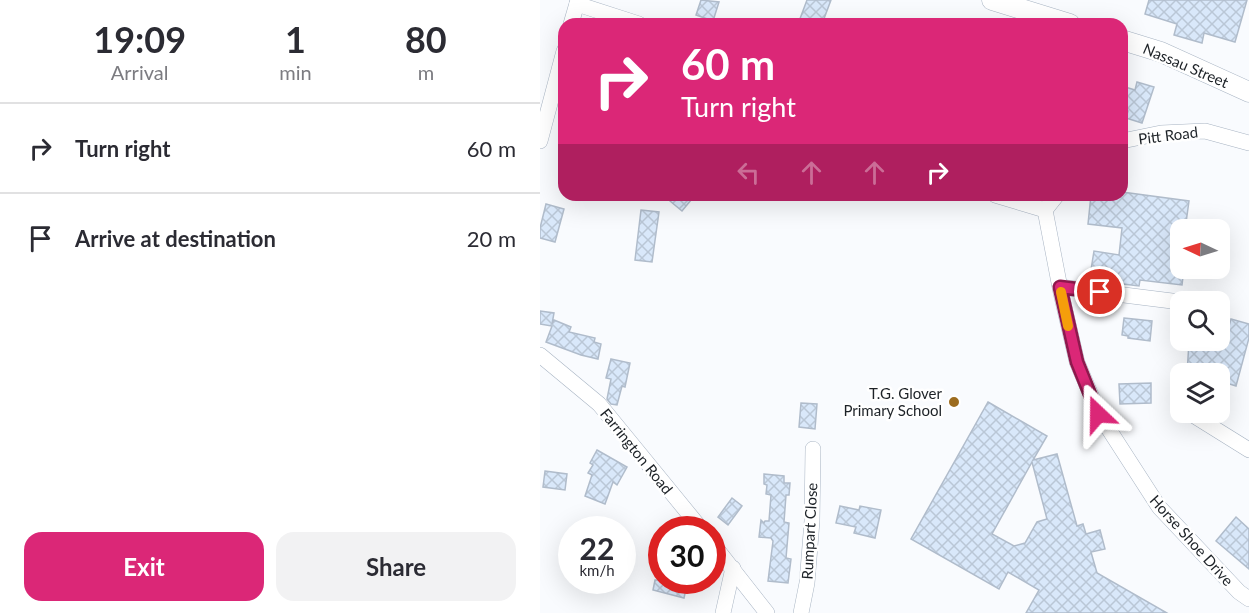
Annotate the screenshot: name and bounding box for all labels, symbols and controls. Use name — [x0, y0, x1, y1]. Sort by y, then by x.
text: 19:09 — [93, 17, 186, 61]
text: 1 — [285, 17, 306, 61]
text: 80 — [405, 17, 447, 61]
text: 60 m — [681, 39, 775, 89]
street label: Nassau Street — [1141, 39, 1232, 91]
icon: right — [582, 42, 660, 120]
text: Arrival — [111, 60, 168, 84]
text: min — [279, 60, 312, 84]
text: m — [418, 60, 434, 84]
text: Turn right — [681, 90, 796, 123]
street label: Pitt Road — [1137, 122, 1199, 148]
icon: right — [24, 132, 57, 165]
text: Turn right — [75, 135, 170, 162]
text: 60 m — [467, 135, 516, 162]
icon: left — [732, 156, 765, 189]
icon: ahead — [795, 156, 828, 189]
icon: ahead — [858, 156, 891, 189]
icon: right — [921, 156, 954, 189]
north arrow — [1170, 219, 1230, 279]
map controls — [1170, 219, 1230, 423]
icon: arrive — [24, 222, 57, 255]
text: Arrive at destination — [75, 225, 276, 252]
text: 20 m — [467, 225, 516, 252]
pin — [1074, 266, 1125, 317]
icon: arrive — [1083, 275, 1116, 308]
button: search — [1170, 291, 1230, 351]
button: layers — [1170, 363, 1230, 423]
position arrow — [1066, 382, 1130, 446]
place label: T.G. Glover Primary School — [843, 384, 943, 419]
marker: T.G. Glover Primary School — [947, 395, 961, 409]
street label: Farrington Road — [597, 405, 677, 497]
street label: Rumpart Close — [797, 482, 821, 580]
street label: Horse Shoe Drive — [1147, 491, 1237, 589]
speed limit sign: 30 — [648, 516, 726, 594]
text: 22 — [580, 530, 614, 566]
button: Exit — [24, 532, 264, 601]
button: Share — [276, 532, 516, 601]
text: km/h — [579, 561, 615, 579]

